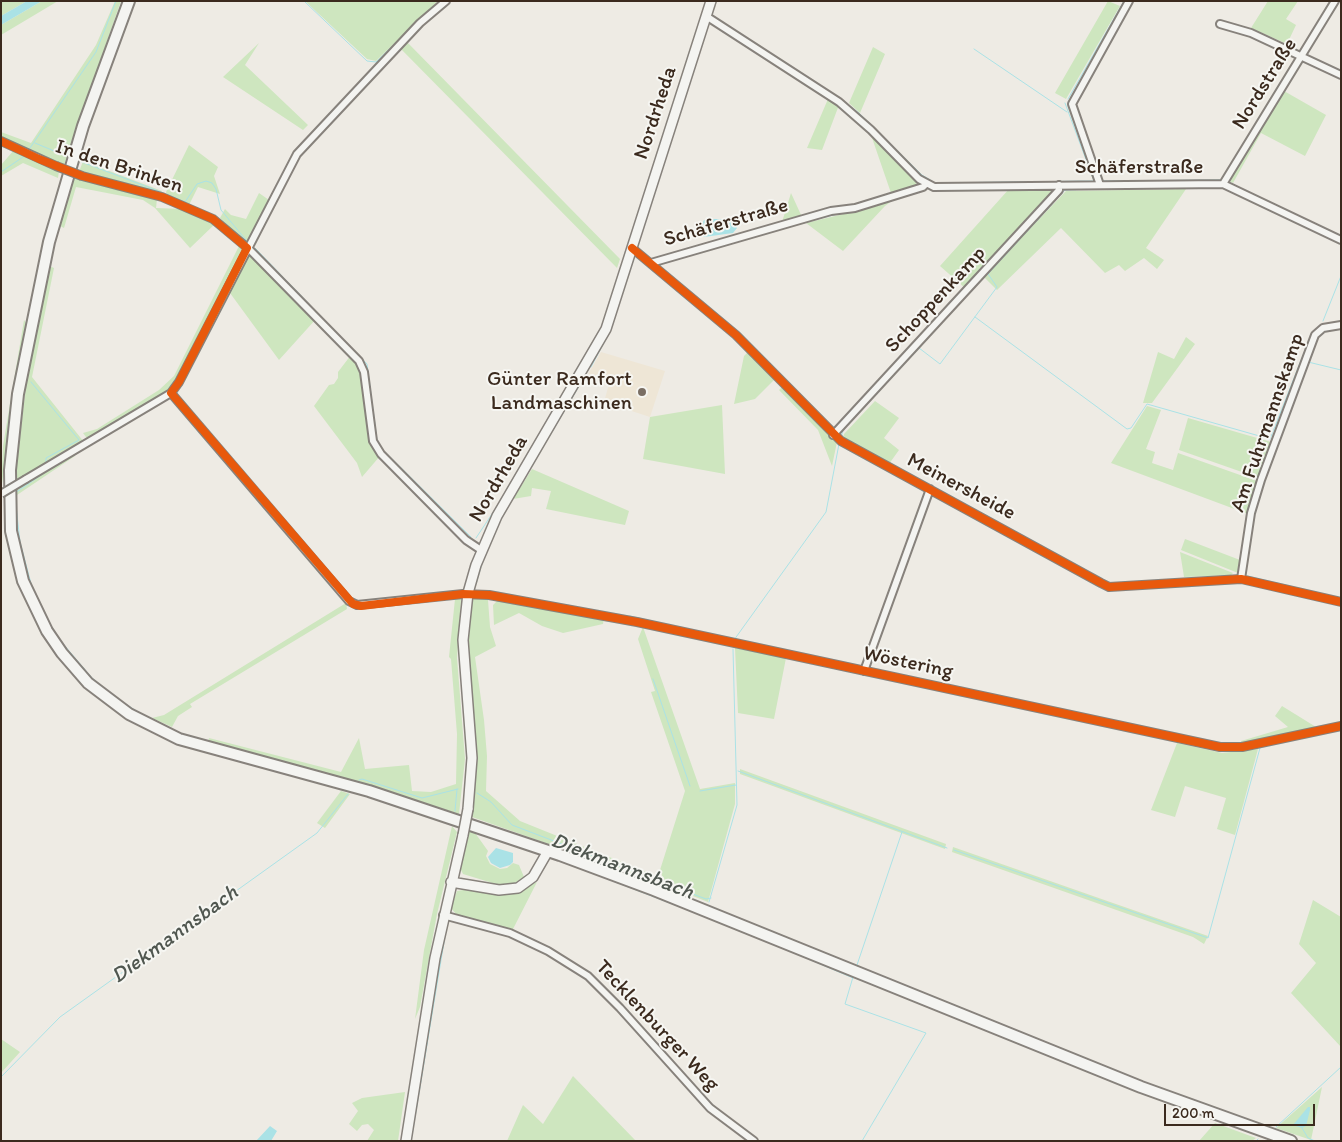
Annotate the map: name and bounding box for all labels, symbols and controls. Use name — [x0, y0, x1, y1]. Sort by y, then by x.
street label: Nordstraße — [1227, 34, 1303, 134]
street label: Nordrheda — [629, 63, 683, 163]
street label: In den Brinken — [52, 134, 186, 200]
street label: Schäferstraße — [1075, 155, 1203, 181]
street label: Schäferstraße — [661, 193, 791, 253]
street label: Schoppenkamp — [880, 242, 992, 358]
street label: Am Fuhrmannskamp — [1226, 330, 1310, 516]
place label: Günter Ramfort Landmaschinen — [487, 367, 632, 417]
marker: Günter Ramfort Landmaschinen — [636, 386, 648, 398]
street label: Nordrheda — [464, 431, 534, 527]
street label: Meinersheide — [902, 448, 1020, 526]
street label: Wöstering — [861, 641, 955, 685]
water label: Diekmannsbach — [547, 828, 697, 906]
water label: Diekmannsbach — [106, 880, 244, 990]
street label: Tecklenburger Weg — [590, 955, 724, 1097]
scale bar — [1167, 1094, 1318, 1126]
text: 200 m — [1172, 1104, 1214, 1122]

